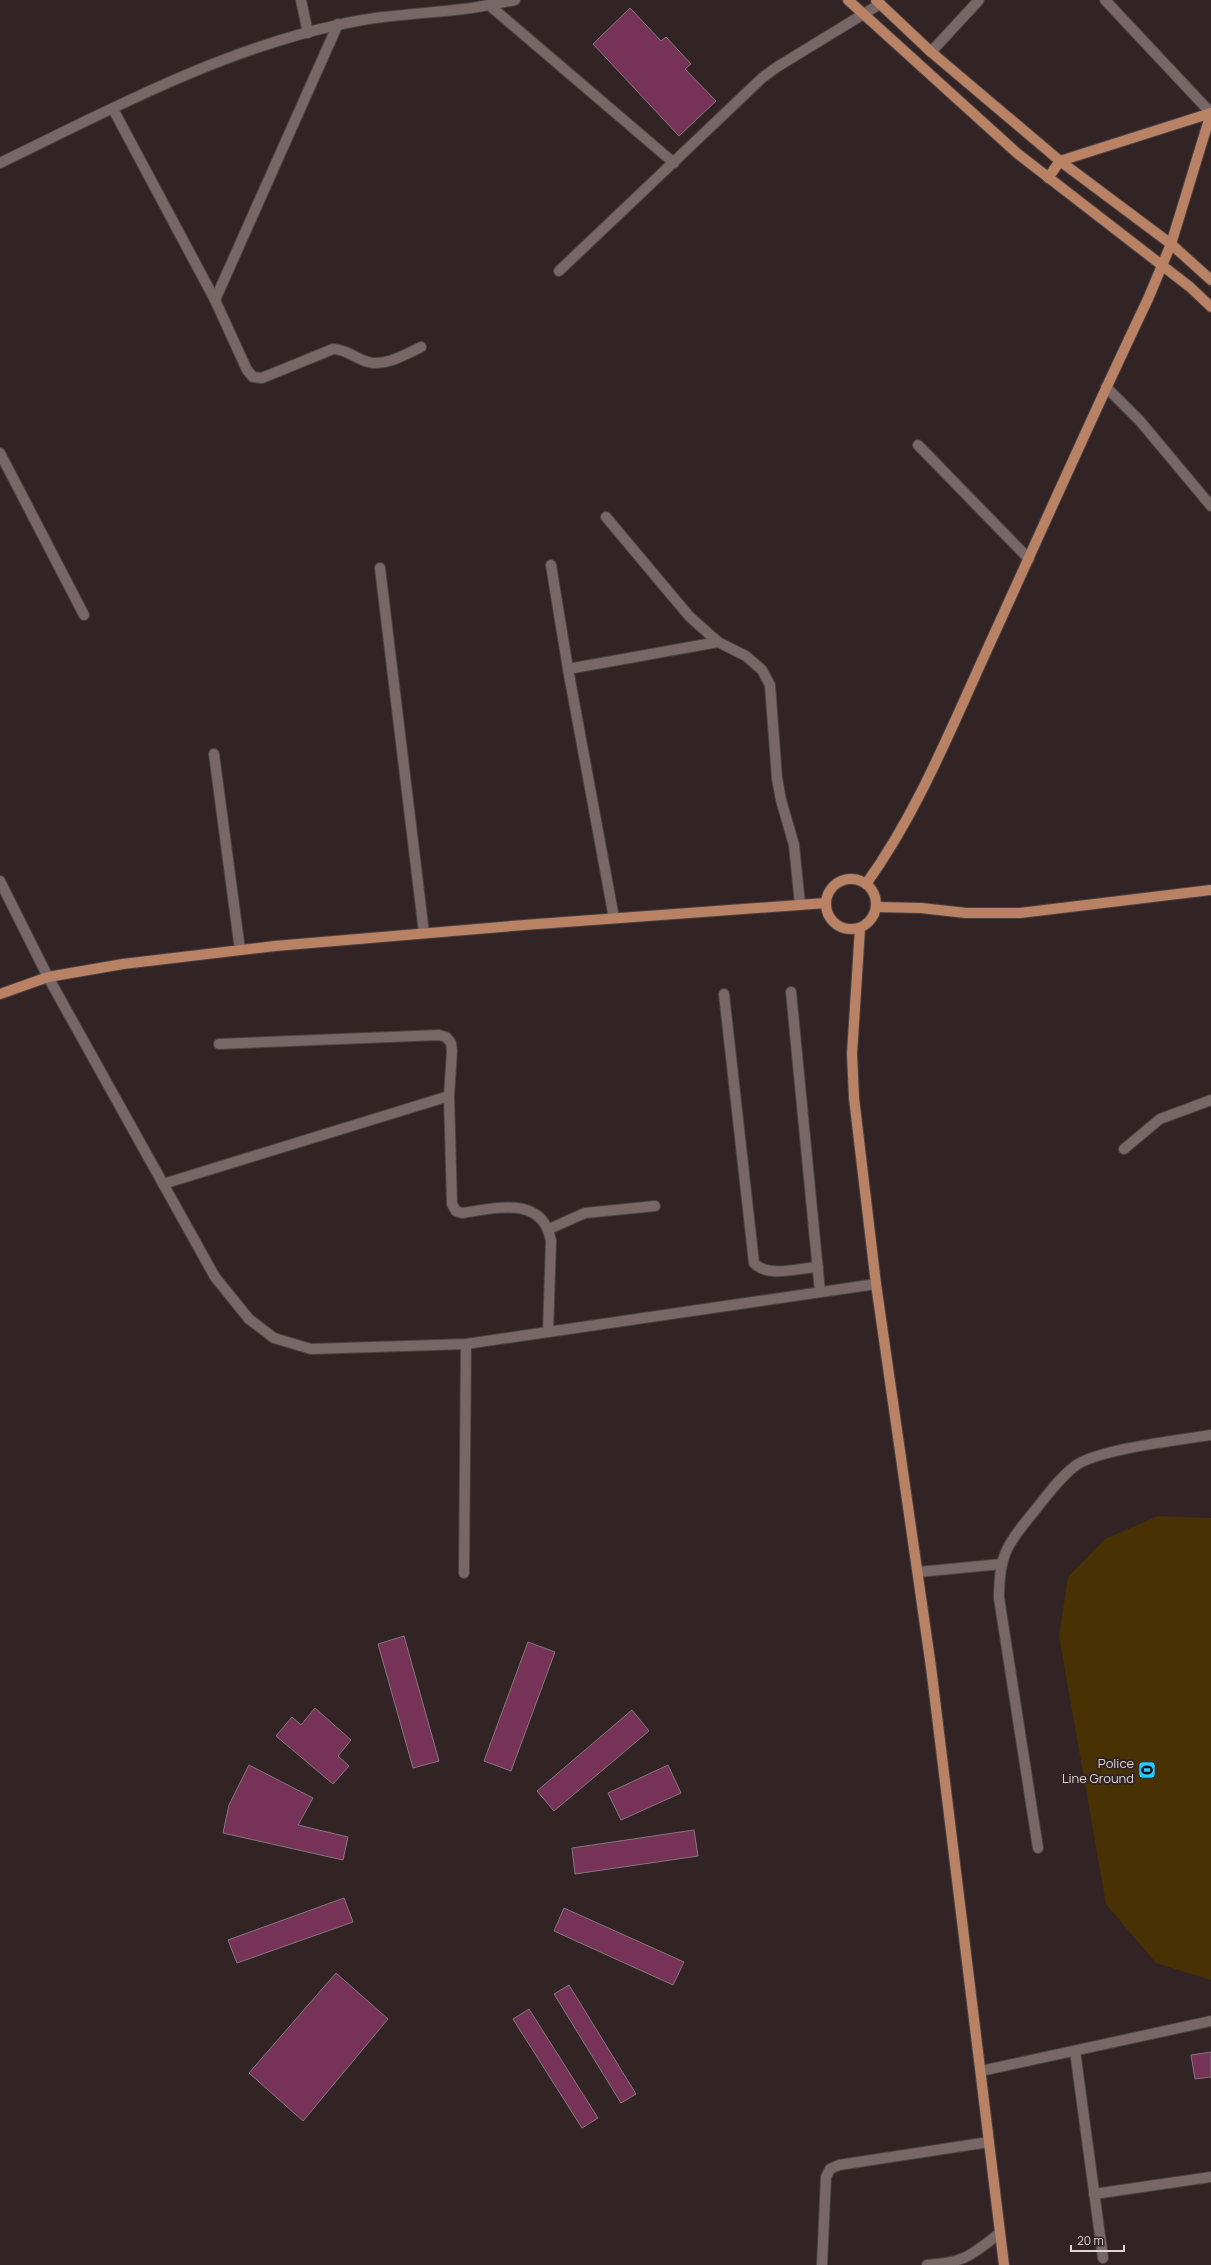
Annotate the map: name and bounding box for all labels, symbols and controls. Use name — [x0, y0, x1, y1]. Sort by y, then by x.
place label: Police Line Ground — [1062, 1754, 1134, 1787]
sports icon: Police Line Ground — [1137, 1760, 1157, 1780]
scale bar — [1071, 2227, 1124, 2253]
text: 20 m — [1077, 2232, 1104, 2249]

